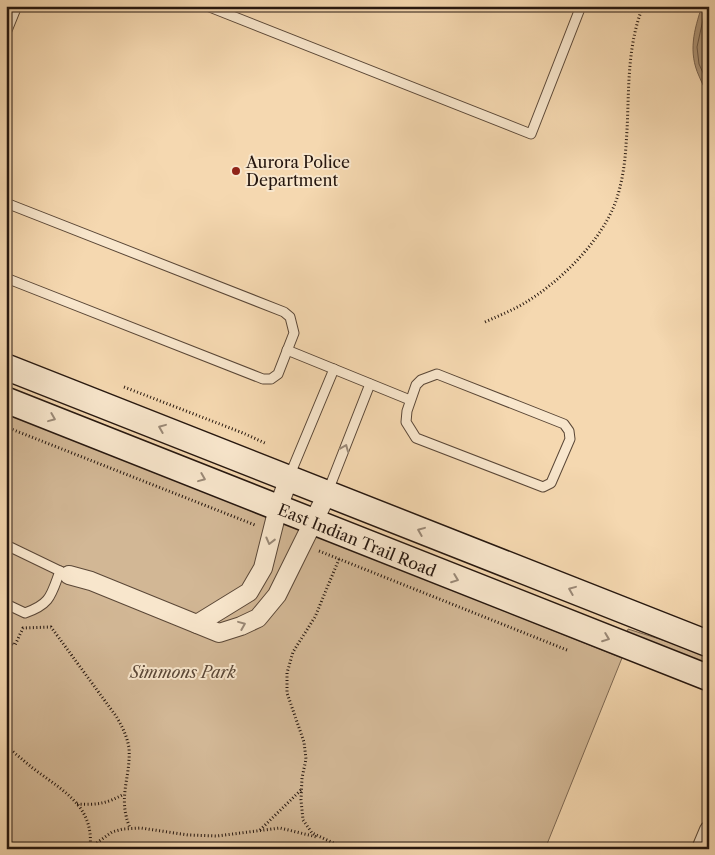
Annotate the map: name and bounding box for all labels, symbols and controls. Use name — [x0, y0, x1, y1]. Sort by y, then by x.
place label: Aurora Police Department — [245, 152, 350, 190]
marker: Aurora Police Department — [230, 165, 242, 177]
one-way arrow — [47, 412, 55, 422]
one-way arrow — [158, 424, 167, 434]
one-way arrow — [338, 444, 349, 453]
one-way arrow — [198, 473, 206, 483]
street label: East Indian Trail Road — [275, 499, 439, 581]
one-way arrow — [417, 526, 426, 537]
one-way arrow — [265, 537, 276, 546]
one-way arrow — [450, 573, 459, 583]
one-way arrow — [568, 586, 577, 596]
one-way arrow — [238, 621, 246, 631]
one-way arrow — [602, 632, 610, 642]
park label: Simmons Park — [129, 662, 236, 682]

